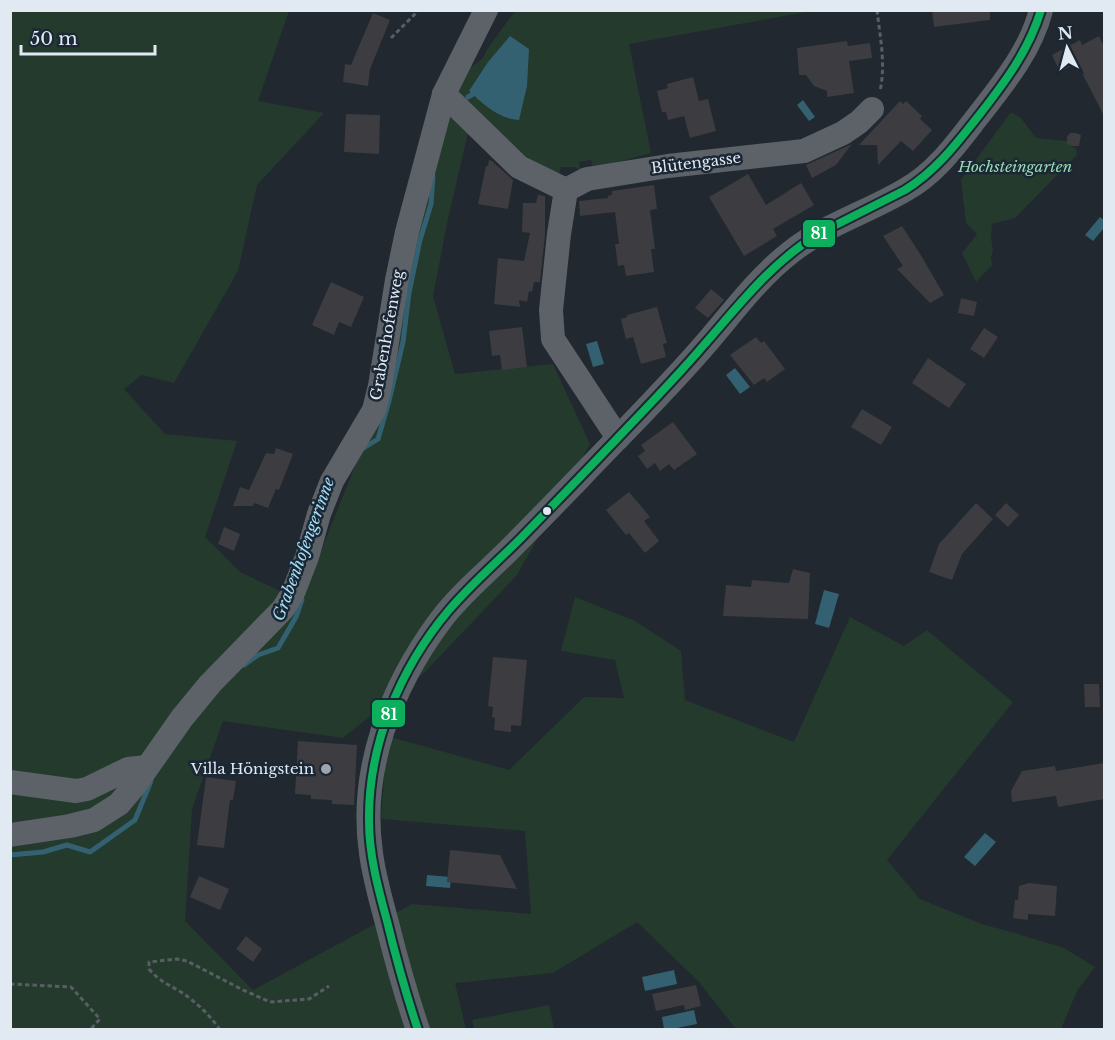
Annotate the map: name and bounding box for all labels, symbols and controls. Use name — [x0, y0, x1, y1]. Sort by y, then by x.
scale bar — [21, 18, 154, 56]
north arrow — [1037, 18, 1097, 78]
text: N — [1057, 22, 1074, 44]
text: 50 m — [30, 28, 78, 50]
street label: Blütengasse — [650, 148, 742, 177]
park label: Hochsteingarten — [957, 157, 1072, 176]
line badge: 81 — [802, 219, 836, 248]
text: 81 — [810, 223, 828, 243]
street label: Grabenhofenweg — [366, 267, 408, 402]
water label: Grabenhofengerinne — [268, 474, 338, 623]
unlabelled marker — [541, 505, 553, 517]
line badge: 81 — [371, 699, 406, 728]
text: 81 — [380, 704, 398, 724]
place label: Villa Hönigstein — [190, 759, 314, 778]
marker: Villa Hönigstein — [319, 762, 333, 776]

